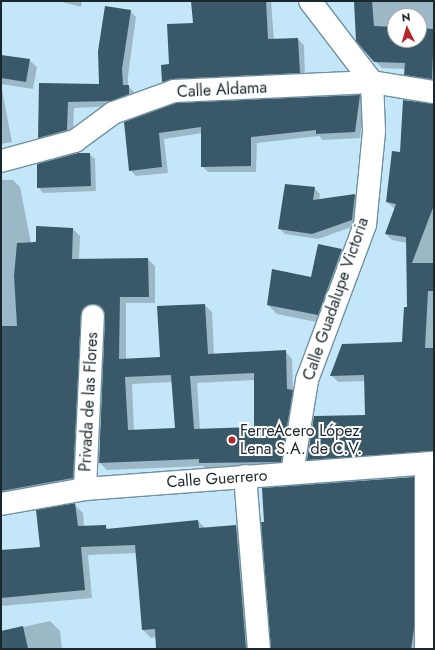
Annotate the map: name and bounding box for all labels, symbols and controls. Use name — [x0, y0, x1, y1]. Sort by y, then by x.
north arrow — [387, 8, 427, 48]
text: N — [401, 9, 411, 25]
street label: Calle Aldama — [176, 78, 268, 102]
street label: Calle Guadalupe Victoria — [299, 215, 373, 383]
street label: Privada de las Flores — [76, 332, 102, 472]
place label: FerreAcero López Lena S.A. de C.V. — [240, 421, 362, 459]
marker: FerreAcero López Lena S.A. de C.V. — [227, 435, 237, 445]
street label: Calle Guerrero — [166, 466, 268, 492]

